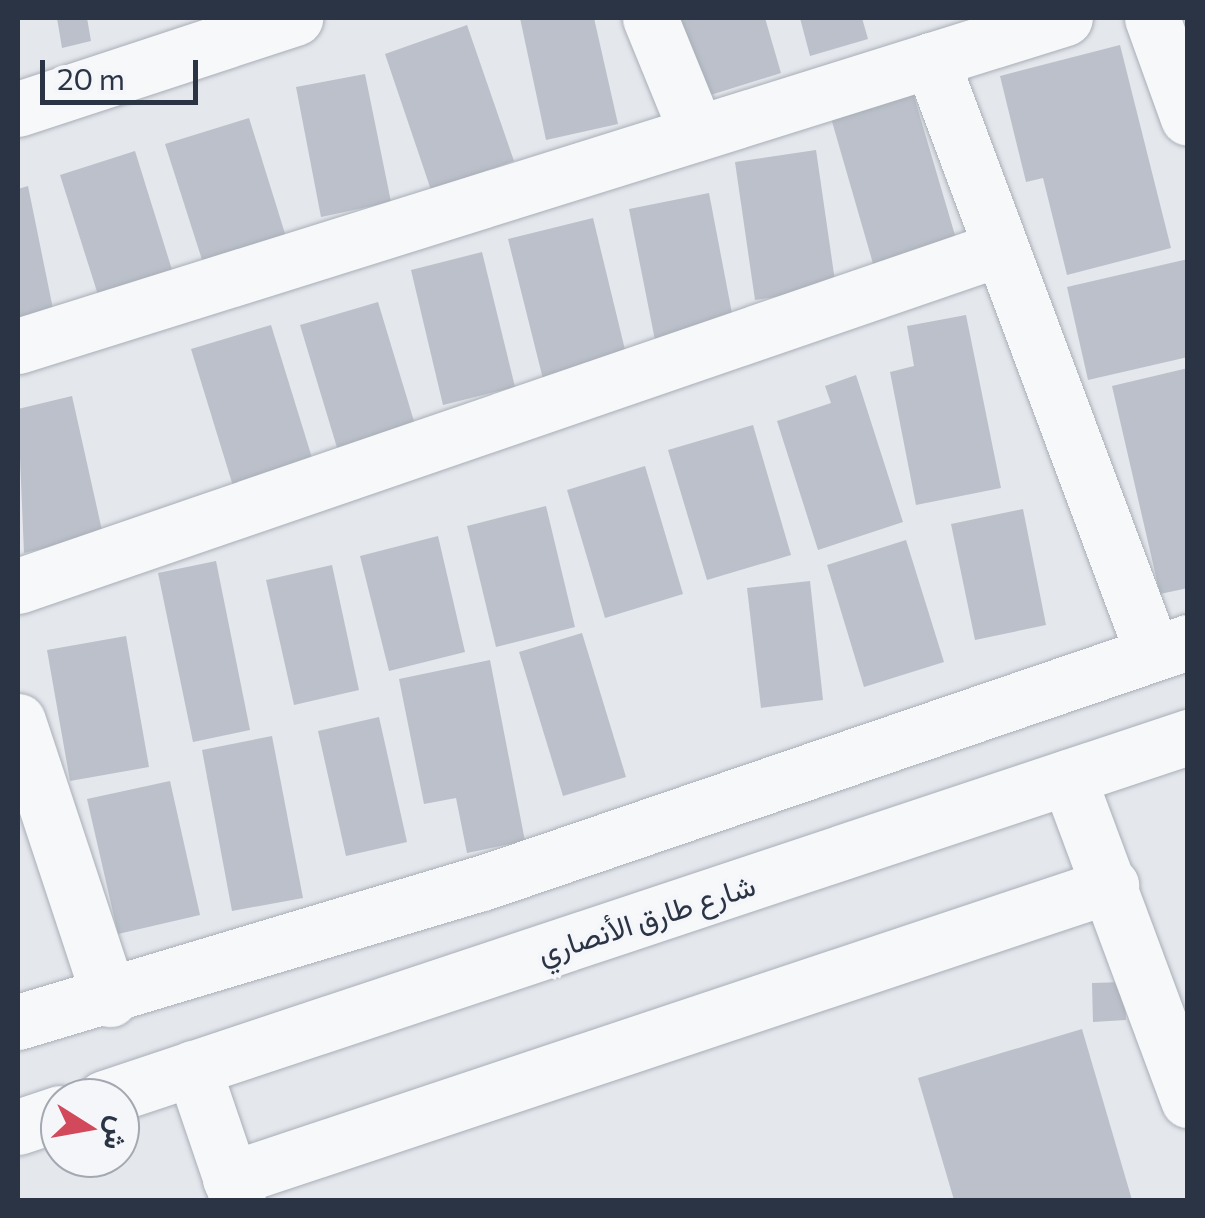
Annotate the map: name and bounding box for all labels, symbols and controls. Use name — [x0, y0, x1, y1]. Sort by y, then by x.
scale bar — [45, 40, 202, 102]
text: 20 m — [57, 59, 125, 96]
street label: شارع طارق الأنصاري — [532, 866, 760, 970]
north arrow — [40, 1078, 140, 1178]
text: ش — [98, 1114, 137, 1153]

